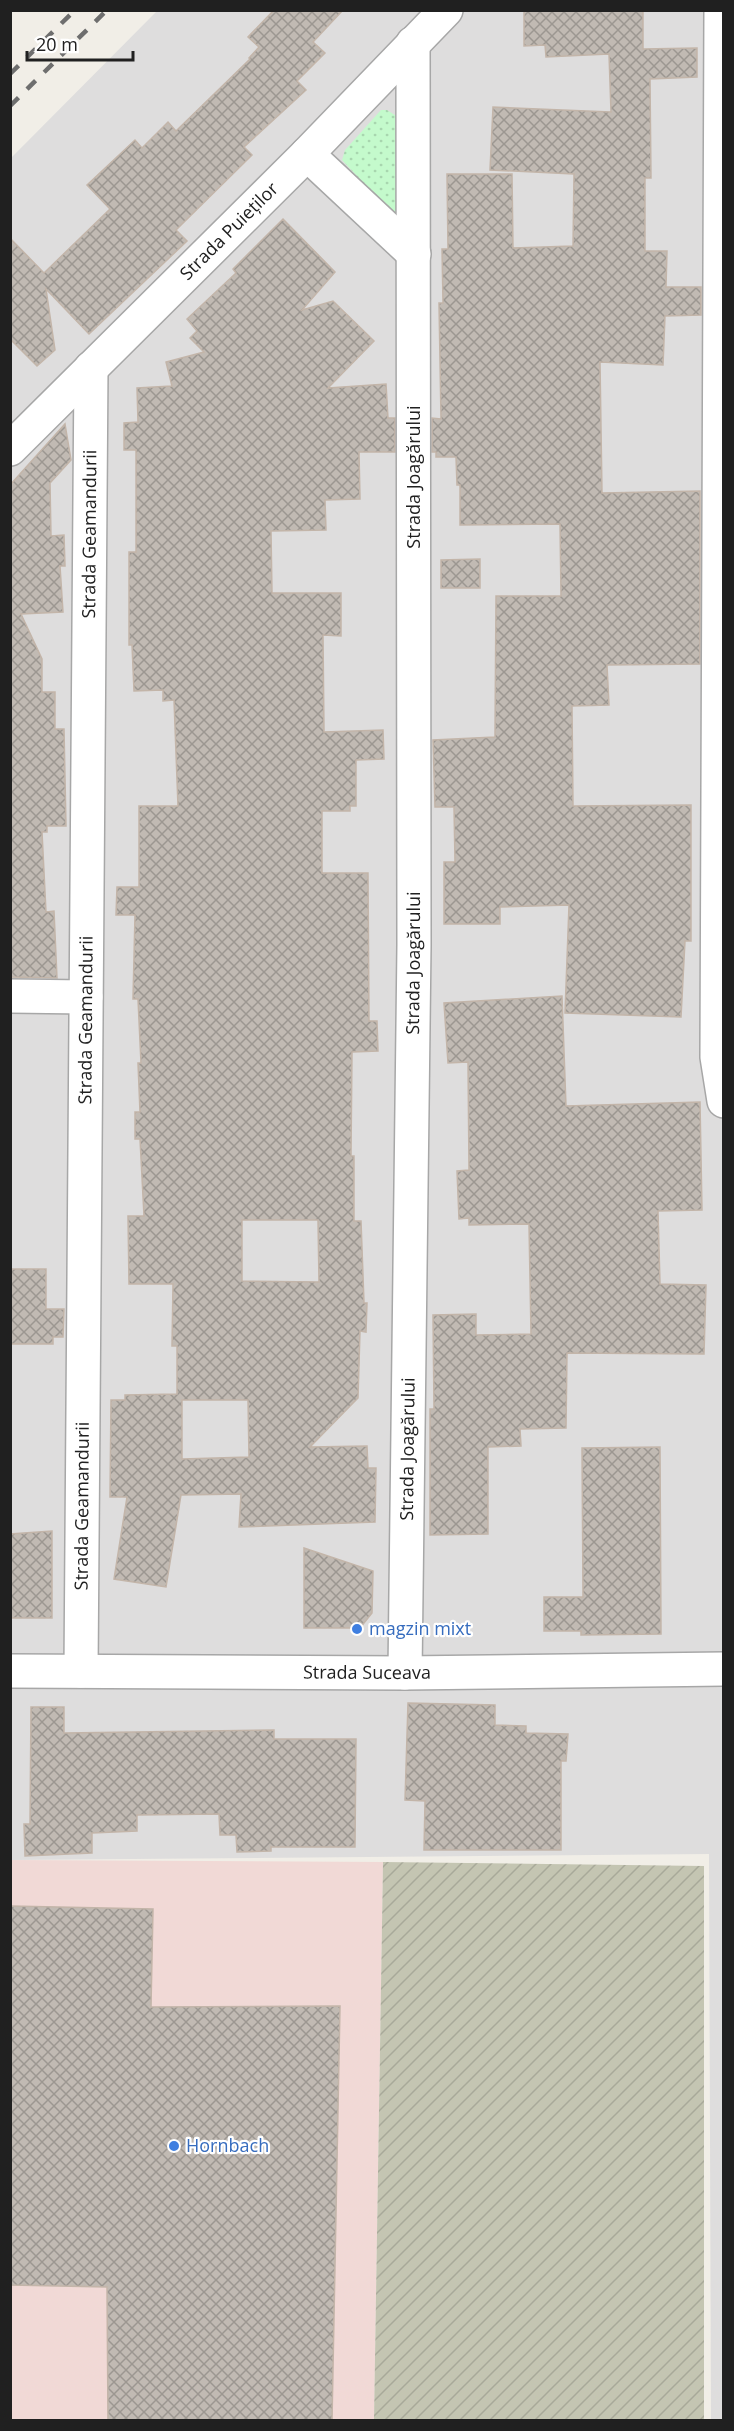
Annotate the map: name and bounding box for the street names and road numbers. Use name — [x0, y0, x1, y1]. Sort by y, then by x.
street label: Strada Puieților — [174, 176, 283, 285]
street label: Strada Joagărului — [401, 405, 425, 549]
street label: Strada Geamandurii — [76, 450, 101, 619]
street label: Strada Joagărului — [400, 891, 425, 1035]
street label: Strada Geamandurii — [72, 935, 98, 1105]
street label: Strada Joagărului — [394, 1377, 420, 1521]
street label: Strada Geamandurii — [69, 1421, 94, 1591]
street label: Strada Suceava — [303, 1659, 431, 1684]

